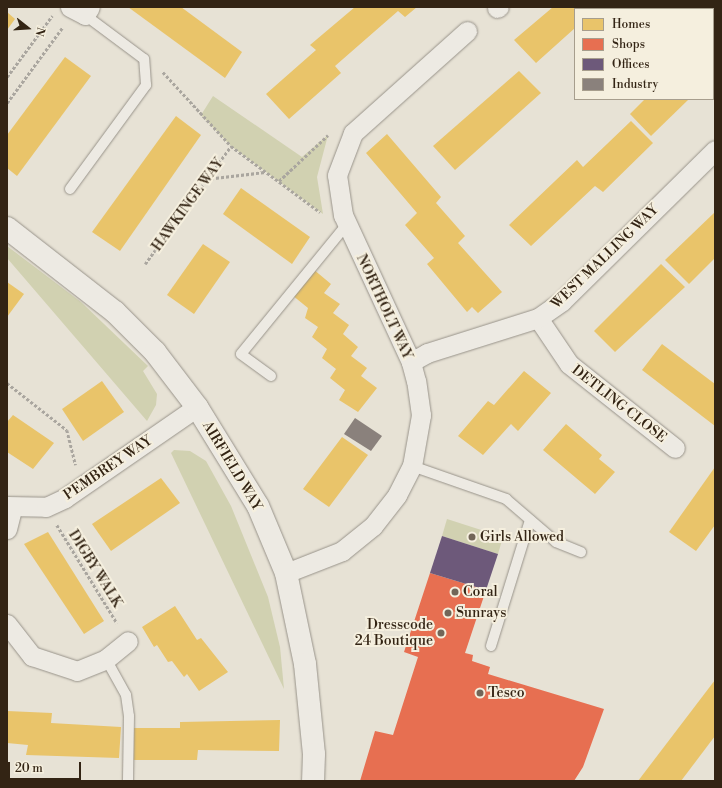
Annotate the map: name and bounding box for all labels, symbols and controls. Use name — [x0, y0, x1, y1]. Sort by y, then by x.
north arrow — [8, 8, 48, 48]
legend — [574, 8, 714, 100]
text: Homes — [612, 17, 650, 32]
text: N — [32, 25, 47, 38]
text: Shops — [612, 37, 645, 52]
text: Offices — [612, 57, 650, 72]
text: Industry — [612, 77, 658, 92]
street label: HAWKINGE WAY — [149, 155, 227, 255]
street label: WEST MALLING WAY — [548, 202, 662, 312]
street label: NORTHOLT WAY — [352, 252, 416, 362]
street label: DETLING CLOSE — [568, 362, 670, 446]
street label: AIRFIELD WAY — [199, 418, 265, 514]
street label: PEMBREY WAY — [61, 432, 155, 504]
street label: DIGBY WALK — [65, 527, 125, 611]
place label: Girls Allowed — [480, 529, 564, 545]
marker: Girls Allowed — [467, 532, 477, 542]
place label: Coral — [463, 584, 498, 600]
marker: Coral — [450, 587, 460, 597]
place label: Sunrays — [456, 605, 506, 621]
marker: Sunrays — [443, 608, 453, 618]
place label: Dresscode 24 Boutique — [355, 617, 433, 650]
marker: Dresscode 24 Boutique — [436, 628, 446, 638]
place label: Tesco — [488, 685, 525, 701]
marker: Tesco — [475, 688, 485, 698]
scale bar — [10, 754, 83, 780]
text: 20 m — [15, 761, 43, 776]

